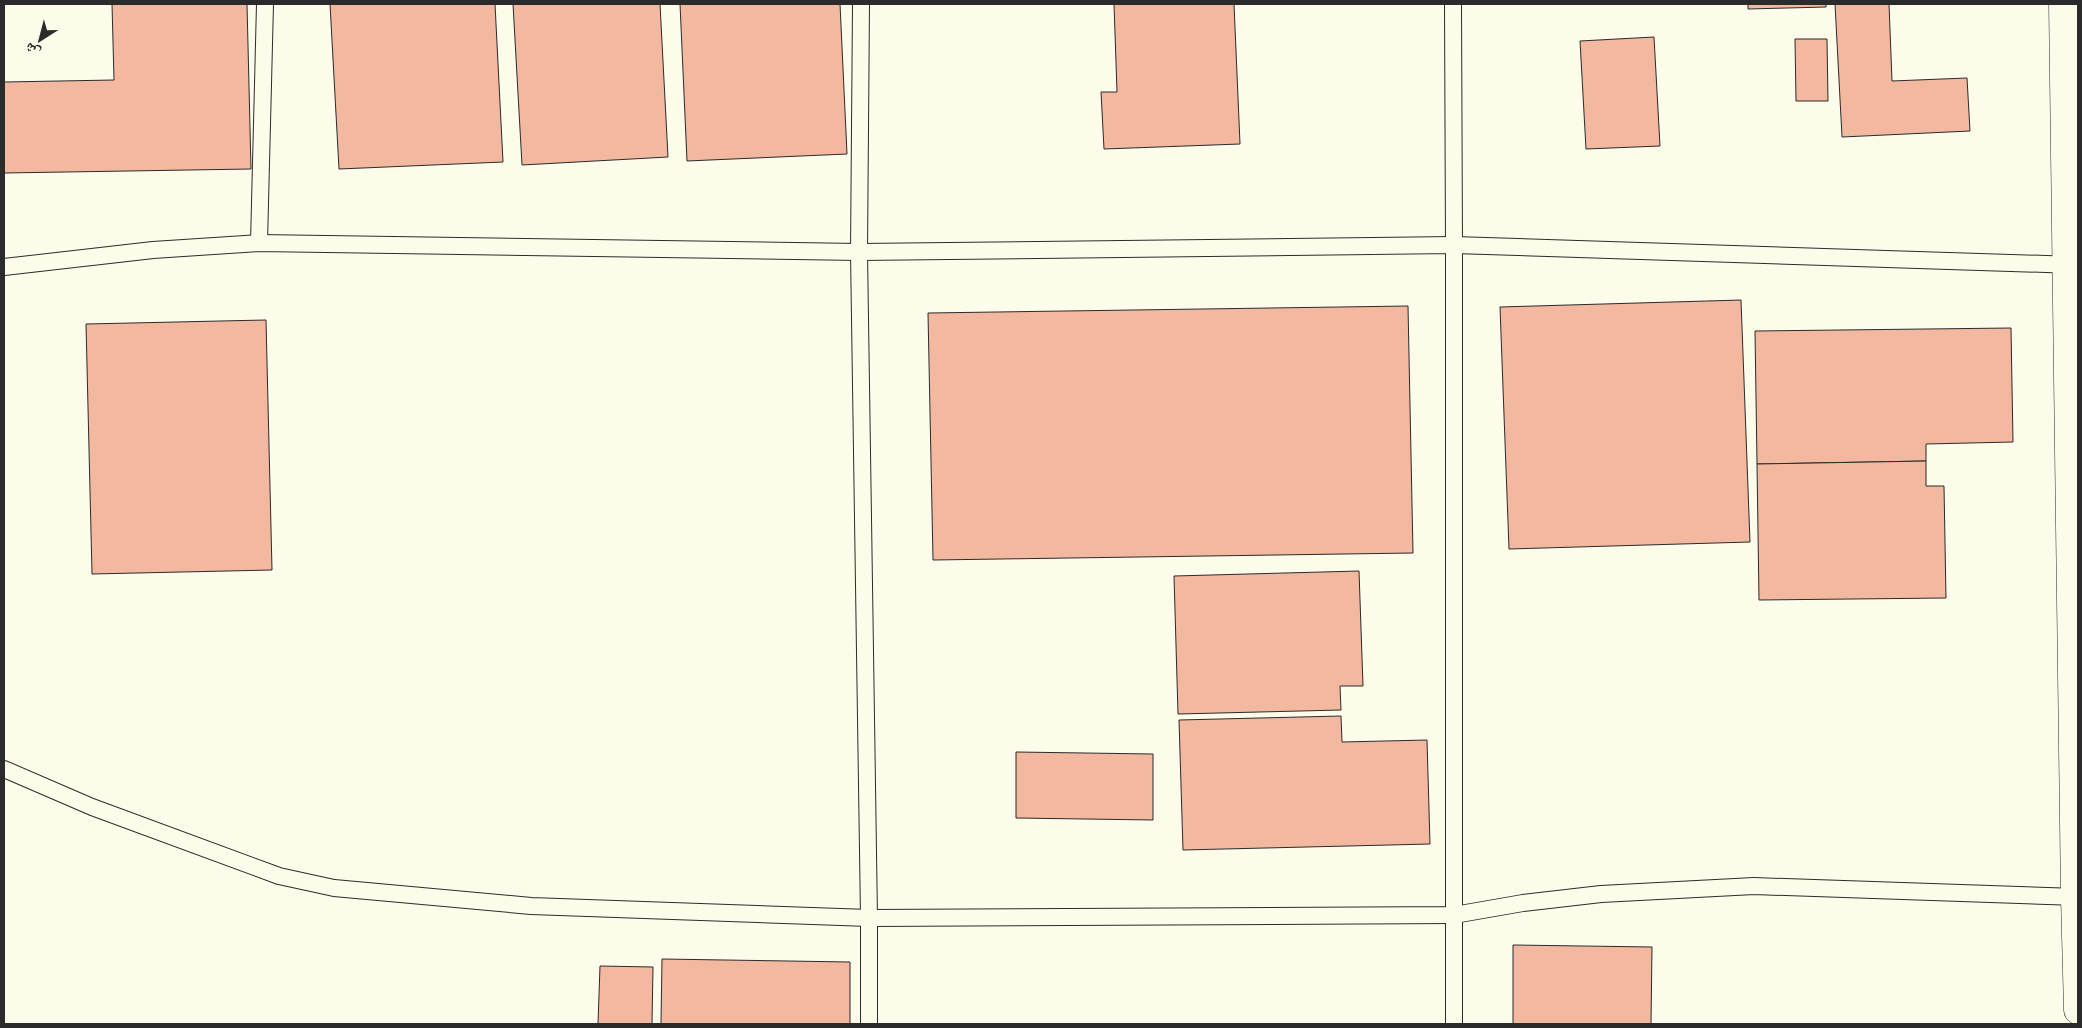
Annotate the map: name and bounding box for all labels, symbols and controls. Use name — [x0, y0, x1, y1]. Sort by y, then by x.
north arrow — [15, 15, 65, 65]
text: ش — [21, 39, 44, 62]

